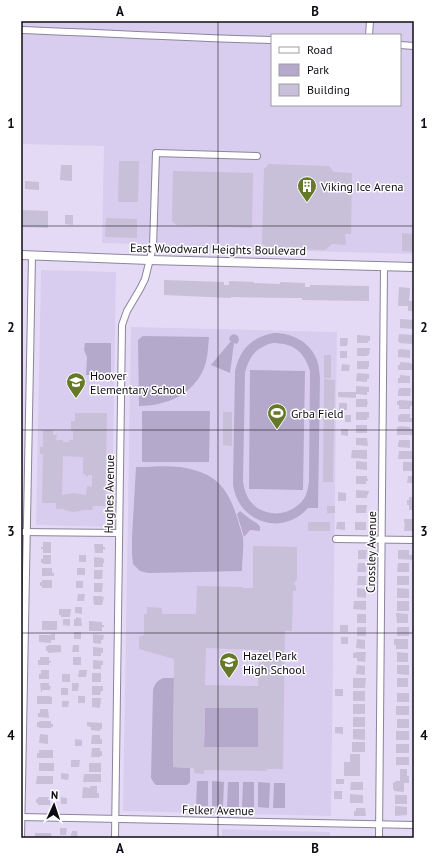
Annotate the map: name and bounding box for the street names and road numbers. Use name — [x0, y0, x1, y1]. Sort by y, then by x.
street label: East Woodward Heights Boulevard — [130, 240, 306, 258]
street label: Hughes Avenue — [101, 454, 117, 534]
street label: Crossley Avenue — [363, 511, 379, 593]
street label: Felker Avenue — [182, 802, 254, 818]

